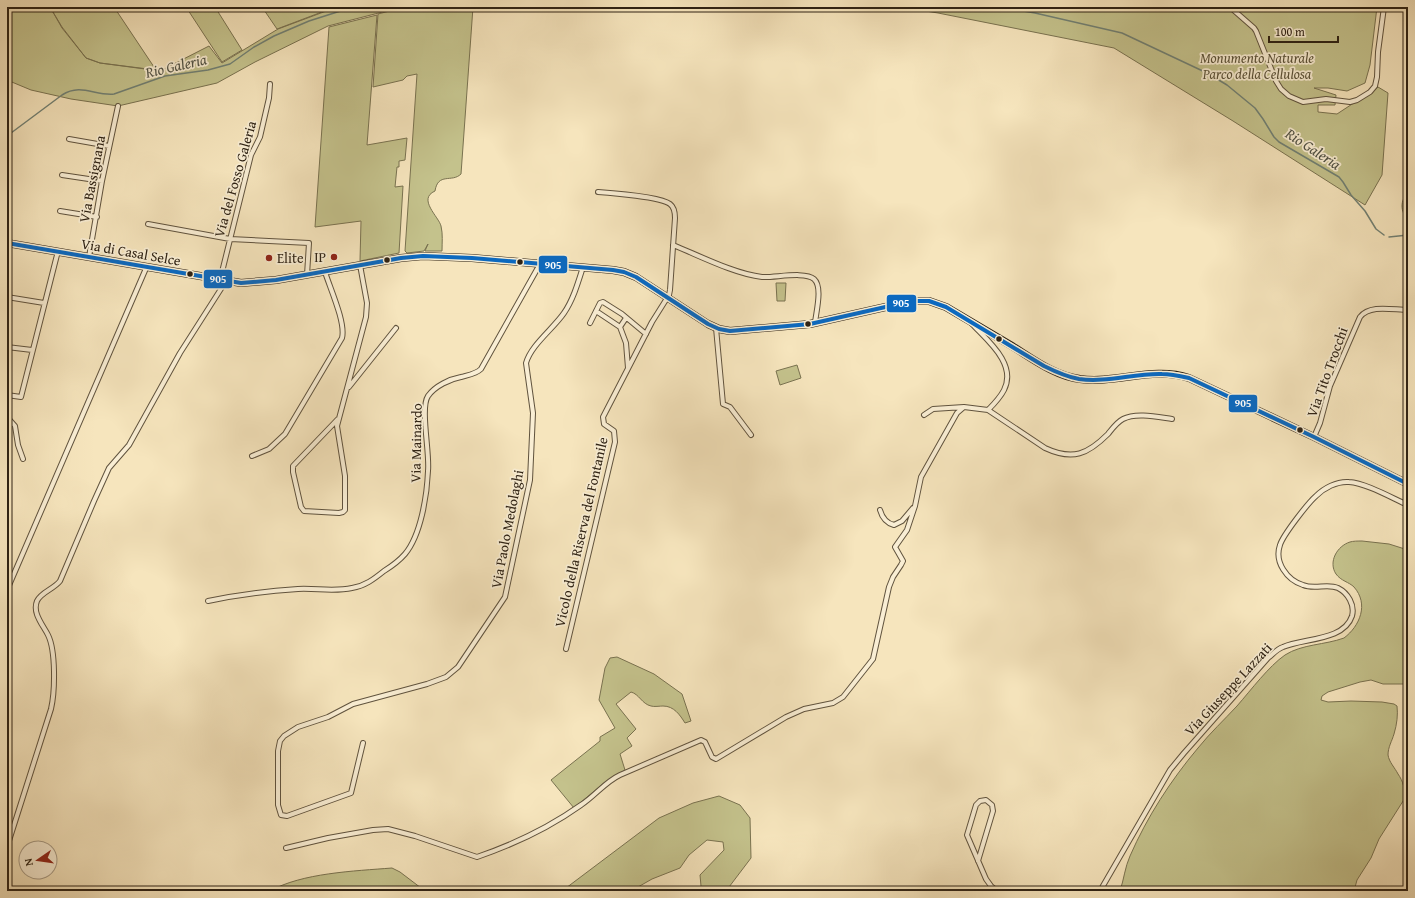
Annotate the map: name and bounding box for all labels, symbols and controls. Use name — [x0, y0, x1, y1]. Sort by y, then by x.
scale bar — [1269, 18, 1338, 44]
text: 100 m — [1275, 23, 1305, 40]
water label: Rio Galeria — [142, 48, 209, 83]
park label: Monumento Naturale Parco della Cellulosa — [1200, 48, 1314, 84]
street label: Via del Fosso Galeria — [209, 118, 261, 240]
water label: Rio Galeria — [1281, 122, 1345, 174]
street label: Via Bassignana — [74, 133, 110, 224]
street label: Via di Casal Selce — [80, 233, 183, 271]
place label: IP — [314, 247, 326, 267]
place label: Elite — [277, 248, 304, 268]
marker: IP — [329, 252, 339, 262]
marker: Elite — [264, 253, 274, 263]
unlabelled marker — [382, 255, 392, 265]
line badge: 905 — [538, 255, 568, 274]
unlabelled marker — [515, 257, 525, 267]
text: 905 — [544, 257, 562, 273]
unlabelled marker — [185, 269, 195, 279]
line badge: 905 — [203, 269, 233, 289]
text: 905 — [209, 271, 227, 287]
line badge: 905 — [886, 294, 917, 313]
text: 905 — [892, 295, 910, 311]
unlabelled marker — [803, 319, 813, 329]
street label: Via Tito Trocchi — [1301, 324, 1353, 420]
unlabelled marker — [994, 334, 1004, 344]
line badge: 905 — [1228, 394, 1258, 413]
text: 905 — [1234, 395, 1252, 411]
street label: Via Mainardo — [405, 403, 427, 483]
unlabelled marker — [1295, 425, 1305, 435]
street label: Vicolo della Riserva del Fontanile — [549, 434, 613, 629]
street label: Via Paolo Medolaghi — [486, 468, 528, 590]
street label: Via Giuseppe Lazzati — [1180, 638, 1276, 740]
north arrow — [18, 840, 58, 880]
text: N — [19, 856, 37, 868]

